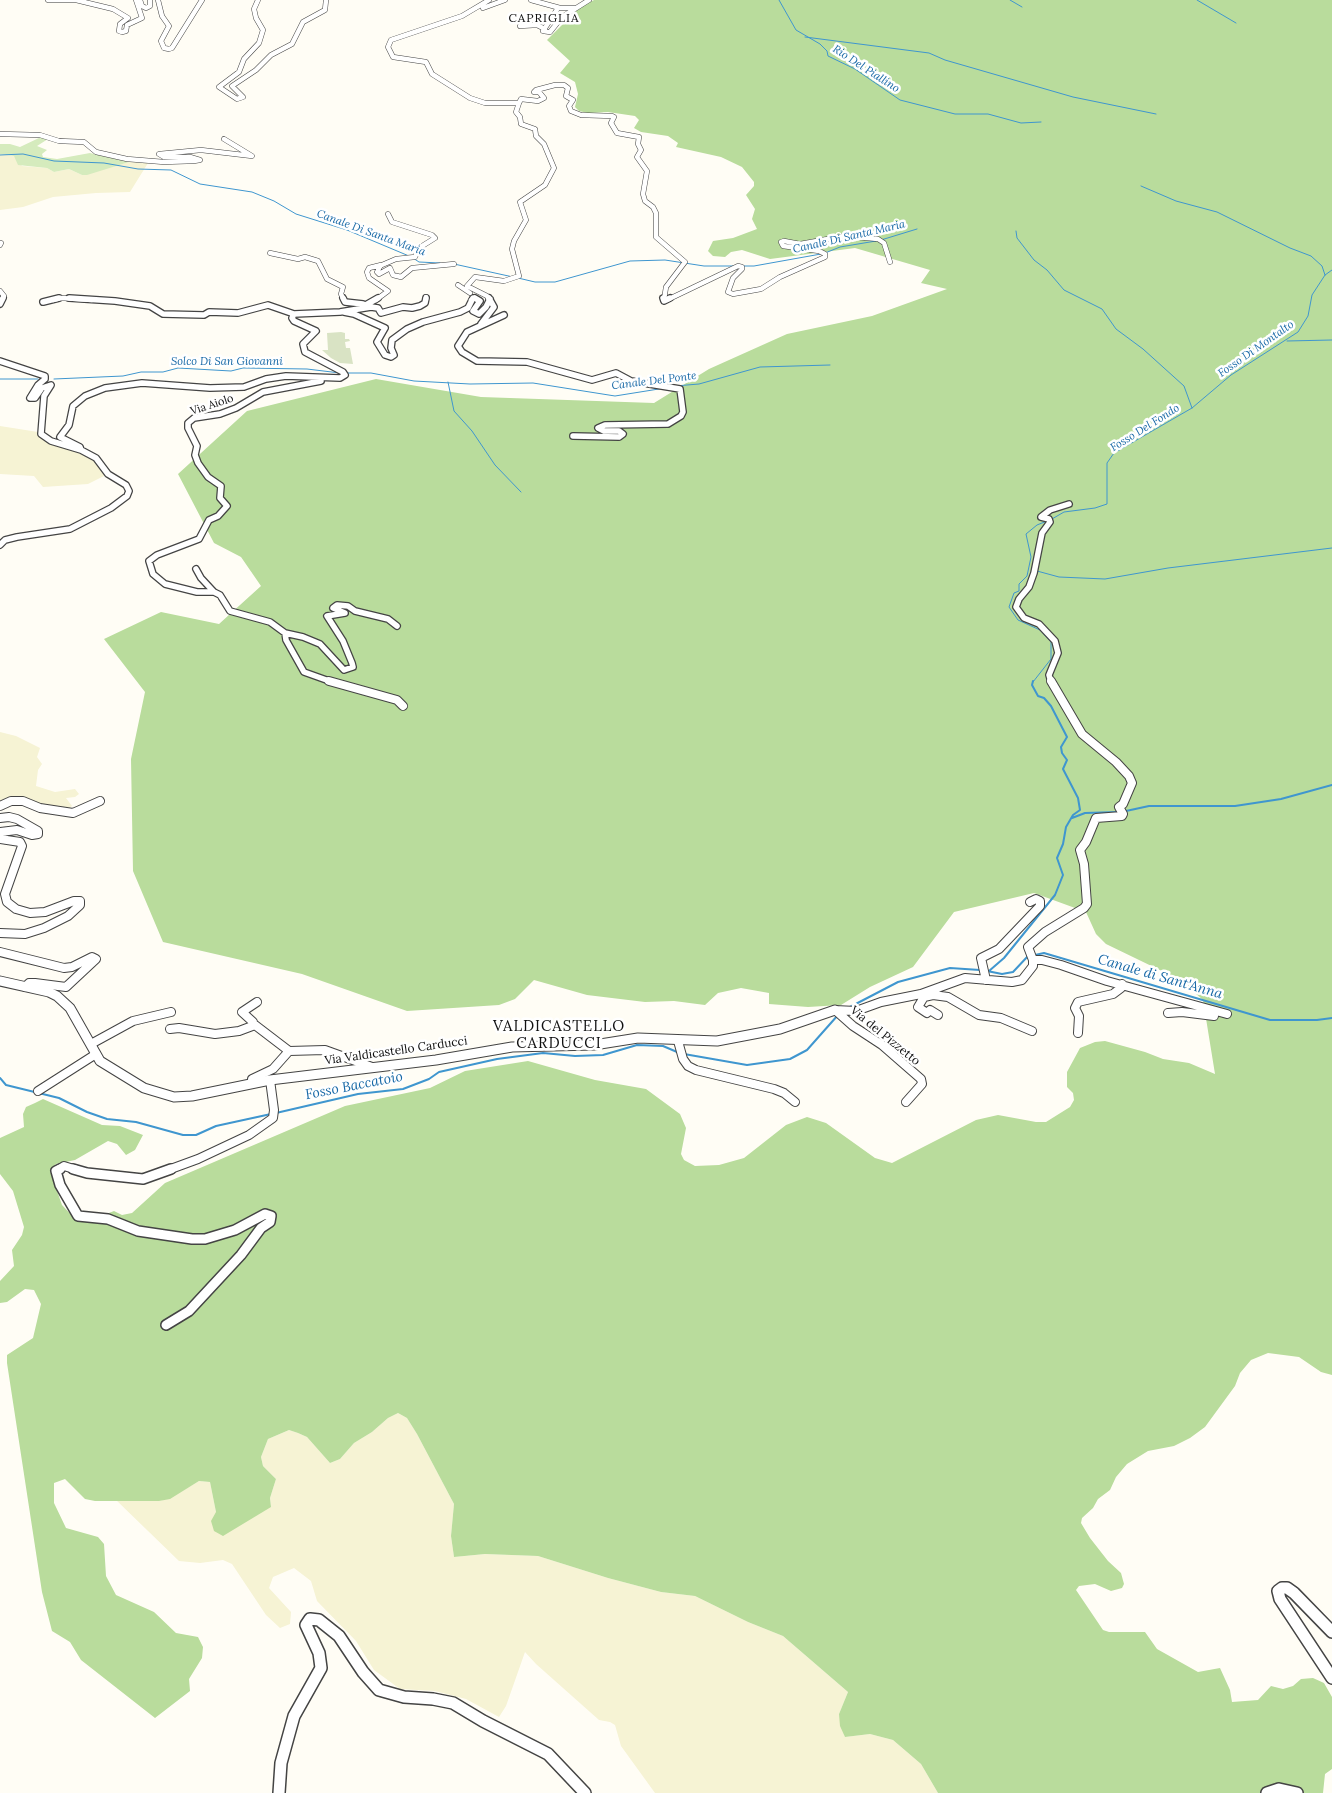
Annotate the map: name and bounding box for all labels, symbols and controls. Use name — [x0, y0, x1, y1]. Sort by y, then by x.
district label: CAPRIGLIA — [507, 12, 581, 26]
water label: Rio Del Piallino — [830, 43, 902, 95]
water label: Canale Di Santa Maria — [315, 207, 427, 259]
water label: Canale Di Santa Maria — [792, 218, 906, 256]
water label: Fosso Di Montalto — [1216, 318, 1296, 380]
water label: Solco Di San Giovanni — [171, 355, 283, 369]
water label: Canale Del Ponte — [611, 369, 697, 393]
street label: Via Aiolo — [189, 392, 235, 418]
water label: Fosso Del Fondo — [1108, 402, 1182, 454]
water label: Canale di Sant'Anna — [1096, 951, 1224, 1003]
street label: Via del Pizzetto — [847, 1003, 923, 1069]
district label: VALDICASTELLO CARDUCCI — [491, 1018, 627, 1053]
street label: Via Valdicastello Carducci — [324, 1034, 468, 1068]
water label: Fosso Baccatoio — [304, 1068, 404, 1104]

